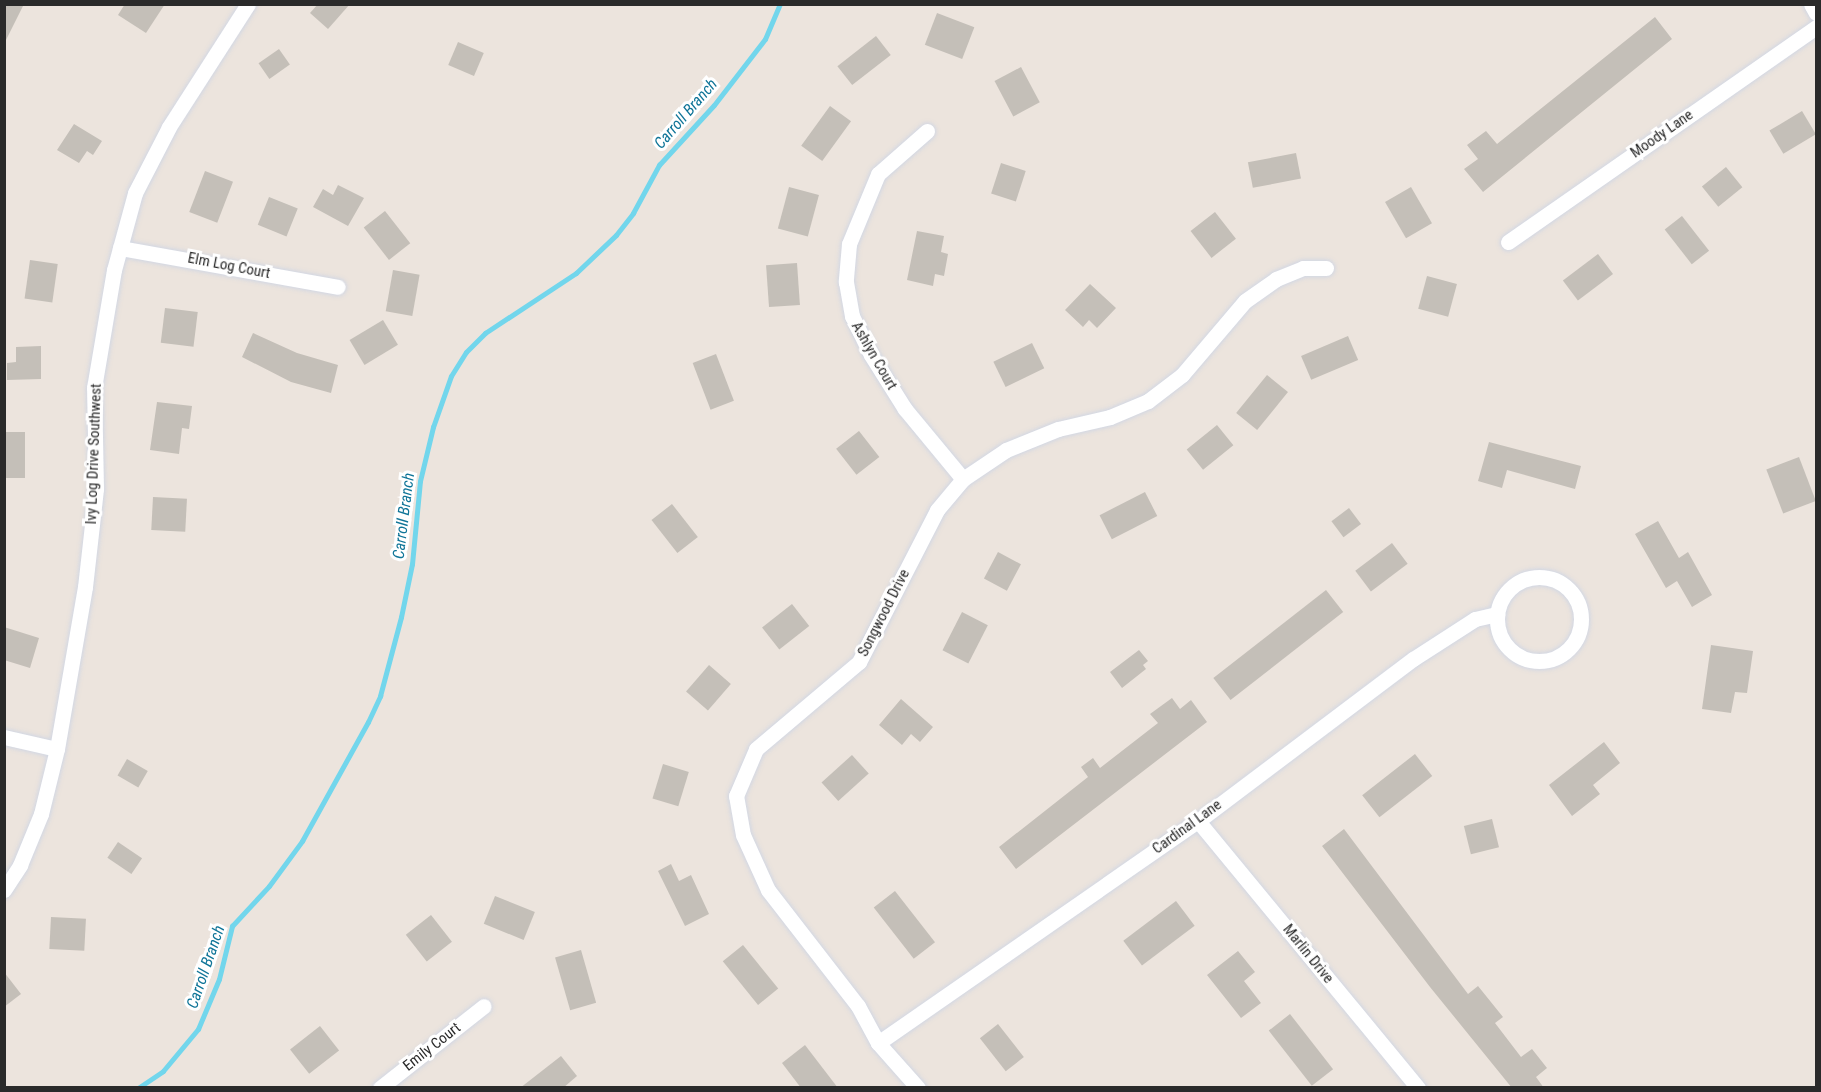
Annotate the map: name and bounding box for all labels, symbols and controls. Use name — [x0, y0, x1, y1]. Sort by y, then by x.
water label: Carroll Branch — [650, 75, 722, 153]
street label: Moody Lane — [1627, 106, 1697, 162]
street label: Elm Log Court — [186, 249, 272, 283]
street label: Ashlyn Court — [847, 319, 901, 393]
street label: Ivy Log Drive Southwest — [83, 383, 105, 525]
water label: Carroll Branch — [389, 472, 419, 560]
street label: Songwood Drive — [854, 566, 914, 660]
street label: Cardinal Lane — [1149, 796, 1225, 858]
street label: Marlin Drive — [1279, 921, 1337, 987]
water label: Carroll Branch — [183, 923, 229, 1011]
street label: Emily Court — [400, 1019, 464, 1075]

